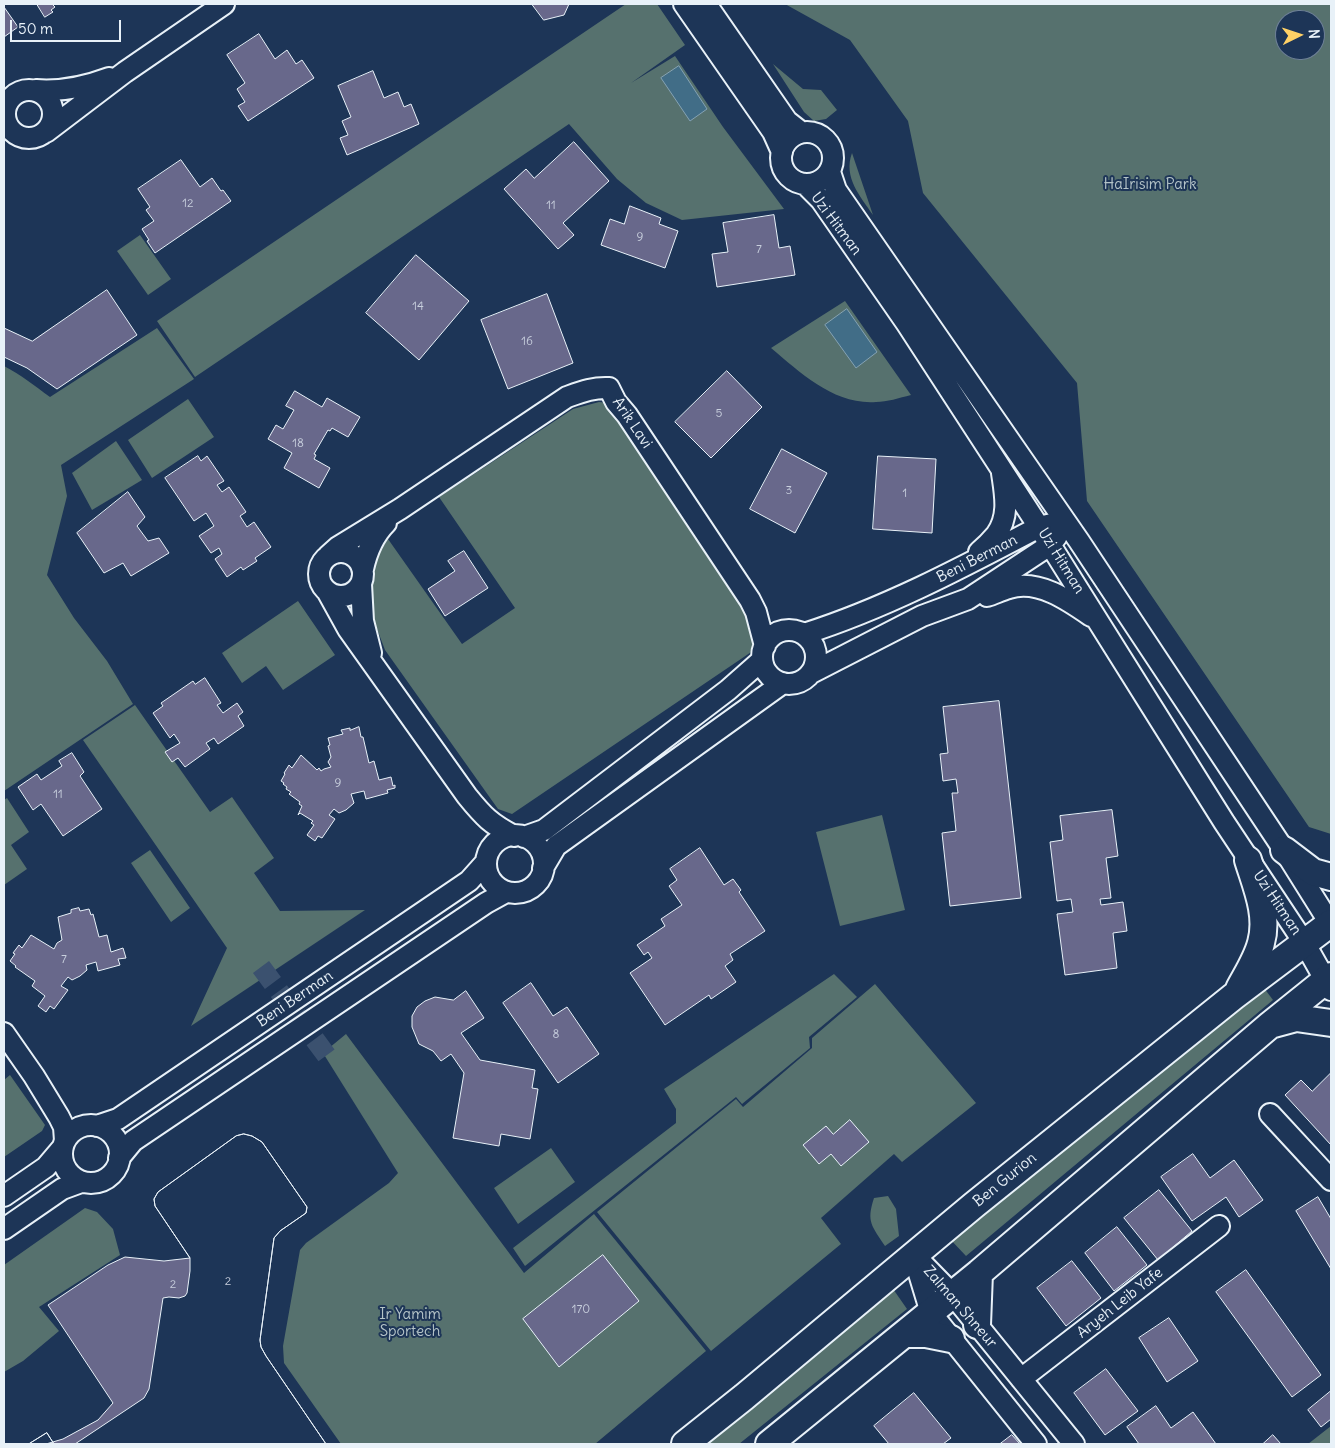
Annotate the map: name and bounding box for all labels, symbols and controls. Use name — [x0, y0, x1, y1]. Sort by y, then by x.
scale bar — [12, 10, 124, 42]
north arrow — [1275, 10, 1325, 60]
text: 50 m — [18, 19, 53, 38]
text: N — [1305, 29, 1323, 39]
park label: HaIrisim Park — [1103, 176, 1197, 194]
street label: Uzi Hitman — [807, 189, 865, 259]
house number: 12 — [182, 197, 194, 211]
house number: 11 — [546, 199, 556, 213]
house number: 9 — [637, 231, 643, 245]
house number: 7 — [756, 243, 762, 257]
house number: 14 — [412, 300, 424, 314]
house number: 16 — [521, 335, 533, 349]
street label: Arik Lavi — [608, 394, 656, 452]
house number: 5 — [716, 407, 722, 421]
house number: 18 — [292, 437, 304, 451]
house number: 3 — [786, 484, 792, 498]
house number: 1 — [903, 487, 907, 501]
street label: Uzi Hitman — [1034, 525, 1088, 597]
street label: Beni Berman — [934, 531, 1020, 587]
house number: 9 — [335, 777, 341, 791]
house number: 11 — [53, 788, 63, 802]
street label: Uzi Hitman — [1249, 867, 1305, 939]
house number: 7 — [61, 953, 67, 967]
street label: Beni Berman — [254, 967, 336, 1031]
house number: 8 — [553, 1028, 559, 1042]
street label: Ben Gurion — [970, 1149, 1040, 1211]
street label: Zalman Shneur — [919, 1262, 1001, 1352]
street label: Aryeh Leib Yafe — [1073, 1264, 1167, 1342]
house number: 2 — [225, 1275, 231, 1289]
house number: 2 — [170, 1278, 176, 1292]
house number: 170 — [572, 1303, 590, 1317]
park label: Ir Yamim Sportech — [379, 1306, 441, 1341]

